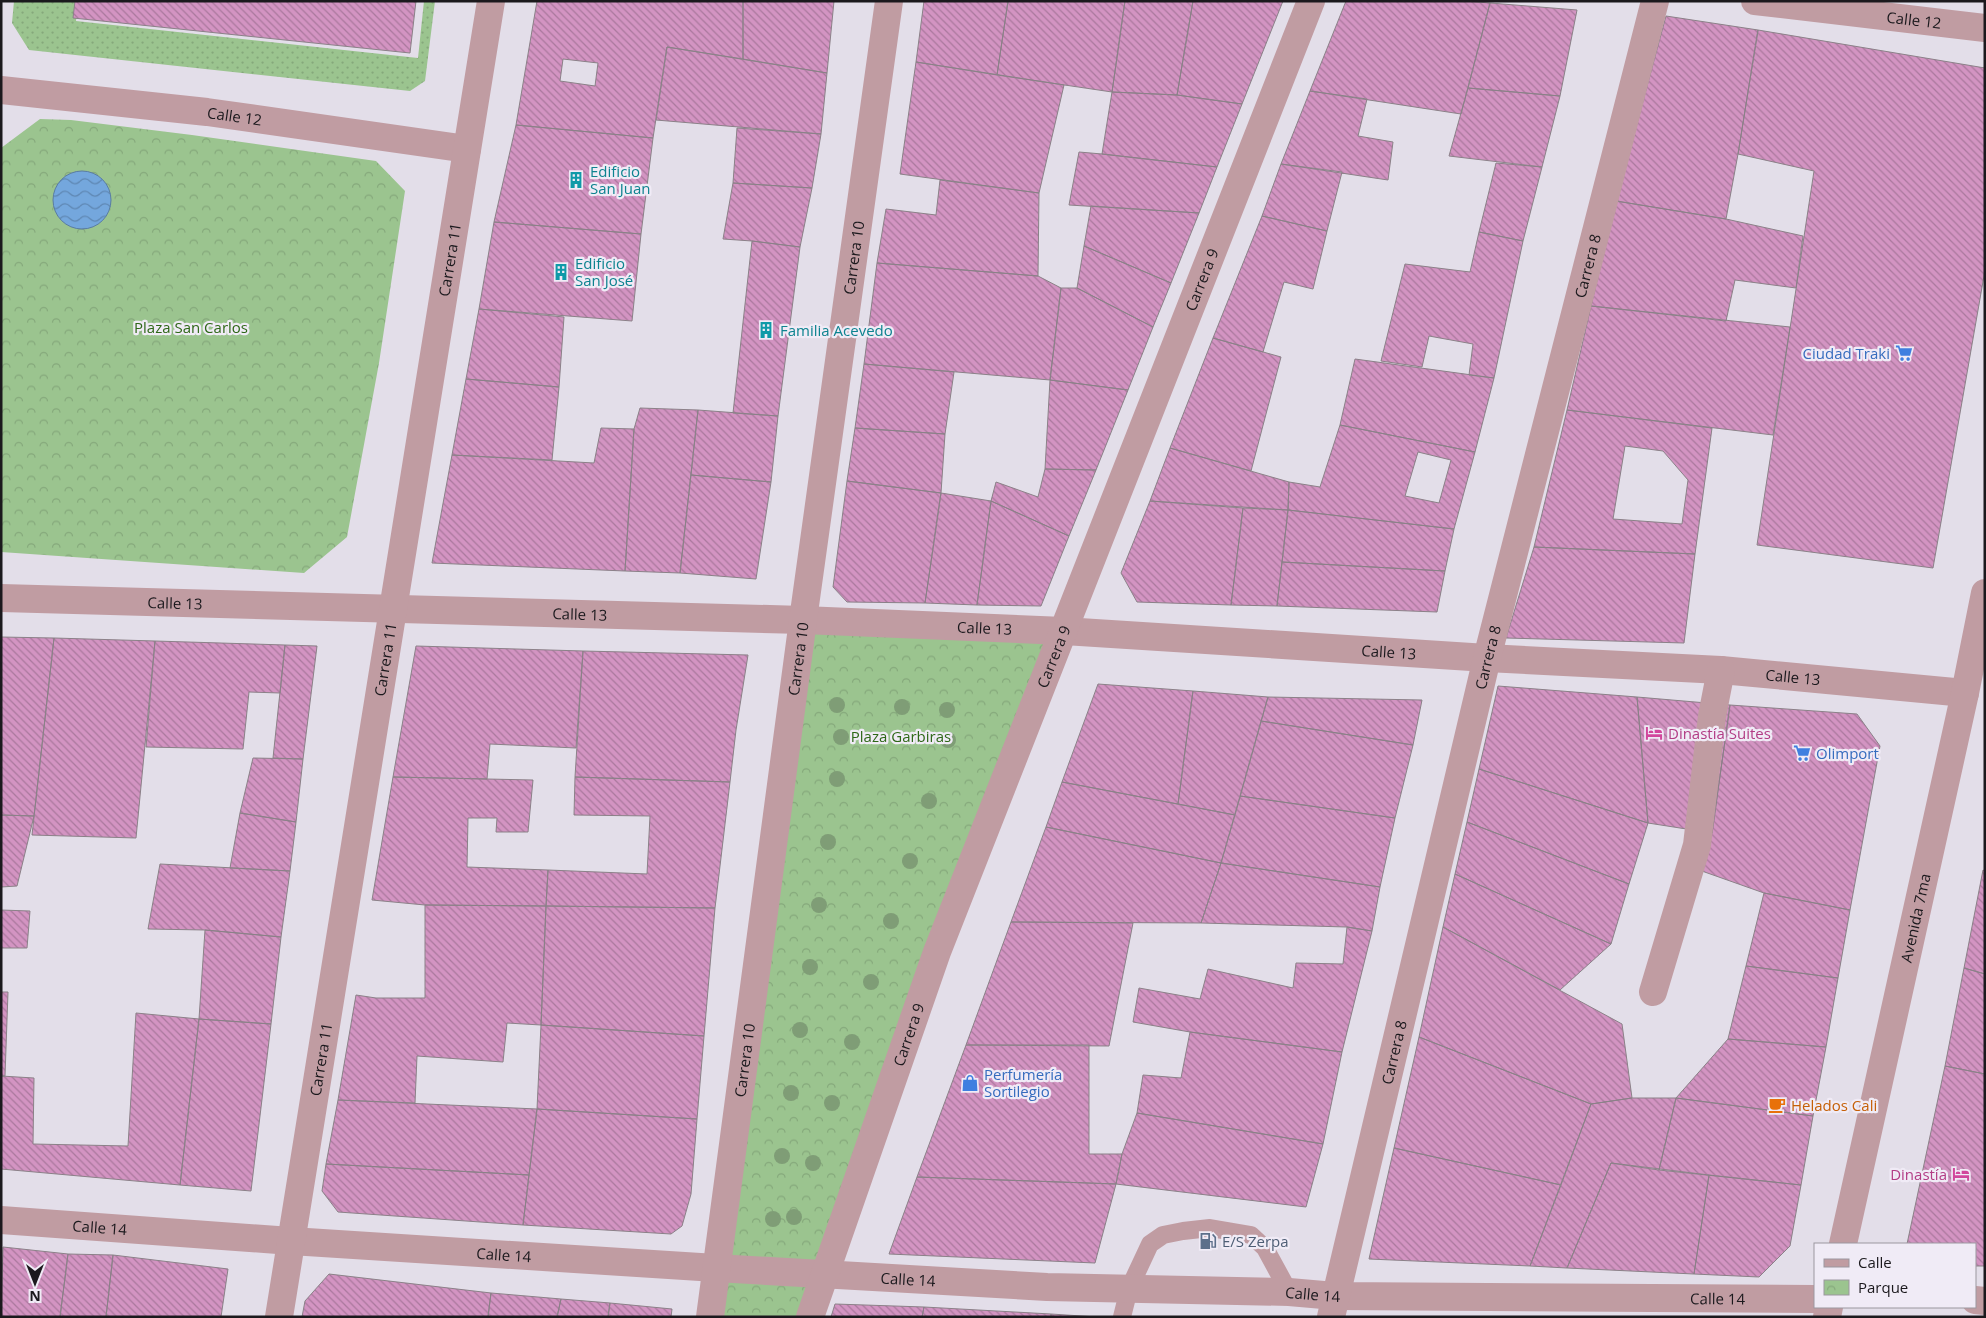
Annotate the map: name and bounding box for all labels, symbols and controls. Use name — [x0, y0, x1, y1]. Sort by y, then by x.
street label: Calle 12 — [1885, 7, 1942, 33]
street label: Calle 12 — [206, 102, 263, 130]
place label: Edificio San Juan — [590, 161, 650, 198]
building icon: Edificio San Juan — [566, 170, 586, 190]
street label: Carrera 10 — [838, 220, 868, 296]
street label: Carrera 11 — [434, 221, 465, 298]
street label: Carrera 8 — [1569, 232, 1605, 300]
street label: Carrera 9 — [1180, 245, 1223, 314]
place label: Edificio San José — [575, 253, 633, 290]
building icon: Edificio San José — [551, 262, 571, 282]
park label: Plaza San Carlos — [134, 317, 248, 337]
building icon: Familia Acevedo — [756, 320, 776, 340]
place label: Familia Acevedo — [780, 320, 893, 340]
place label: Ciudad Traki — [1803, 343, 1890, 363]
supermarket icon: Ciudad Traki — [1894, 343, 1914, 363]
street label: Calle 13 — [147, 592, 203, 614]
street label: Calle 13 — [552, 603, 607, 625]
street label: Calle 13 — [957, 617, 1012, 639]
street label: Carrera 11 — [369, 621, 401, 698]
street label: Carrera 10 — [783, 621, 813, 697]
street label: Carrera 9 — [1032, 622, 1075, 691]
street label: Carrera 8 — [1470, 623, 1505, 691]
street label: Calle 13 — [1361, 640, 1417, 663]
street label: Calle 13 — [1765, 664, 1821, 689]
hotel icon: Dinastía Suites — [1644, 723, 1664, 743]
place label: Dinastía Suites — [1668, 723, 1771, 743]
park label: Plaza Garbiras — [851, 726, 951, 746]
supermarket icon: Olimport — [1792, 743, 1812, 763]
place label: Olimport — [1816, 743, 1879, 763]
street label: Avenida 7ma — [1896, 871, 1935, 964]
street label: Carrera 9 — [888, 1000, 928, 1069]
street label: Carrera 8 — [1376, 1018, 1411, 1086]
street label: Carrera 11 — [305, 1021, 336, 1097]
street label: Carrera 10 — [729, 1022, 759, 1098]
place label: Perfumería Sortilegio — [984, 1064, 1062, 1101]
shop icon: Perfumería Sortilegio — [960, 1073, 980, 1093]
cafe icon: Helados Cali — [1767, 1095, 1787, 1115]
place label: Helados Cali — [1791, 1095, 1877, 1115]
place label: Dinastía — [1890, 1164, 1947, 1184]
hotel icon: Dinastía — [1951, 1164, 1971, 1184]
street label: Calle 14 — [72, 1215, 128, 1239]
fuel station icon: E/S Zerpa — [1198, 1231, 1218, 1251]
place label: E/S Zerpa — [1222, 1231, 1289, 1251]
street label: Calle 14 — [476, 1243, 532, 1266]
legend — [1814, 1243, 1976, 1308]
text: Calle — [1858, 1252, 1892, 1272]
north arrow — [10, 1258, 60, 1308]
street label: Calle 14 — [880, 1267, 936, 1291]
text: Parque — [1858, 1277, 1908, 1297]
street label: Calle 14 — [1284, 1282, 1341, 1306]
text: N — [29, 1287, 41, 1306]
street label: Calle 14 — [1690, 1288, 1746, 1309]

